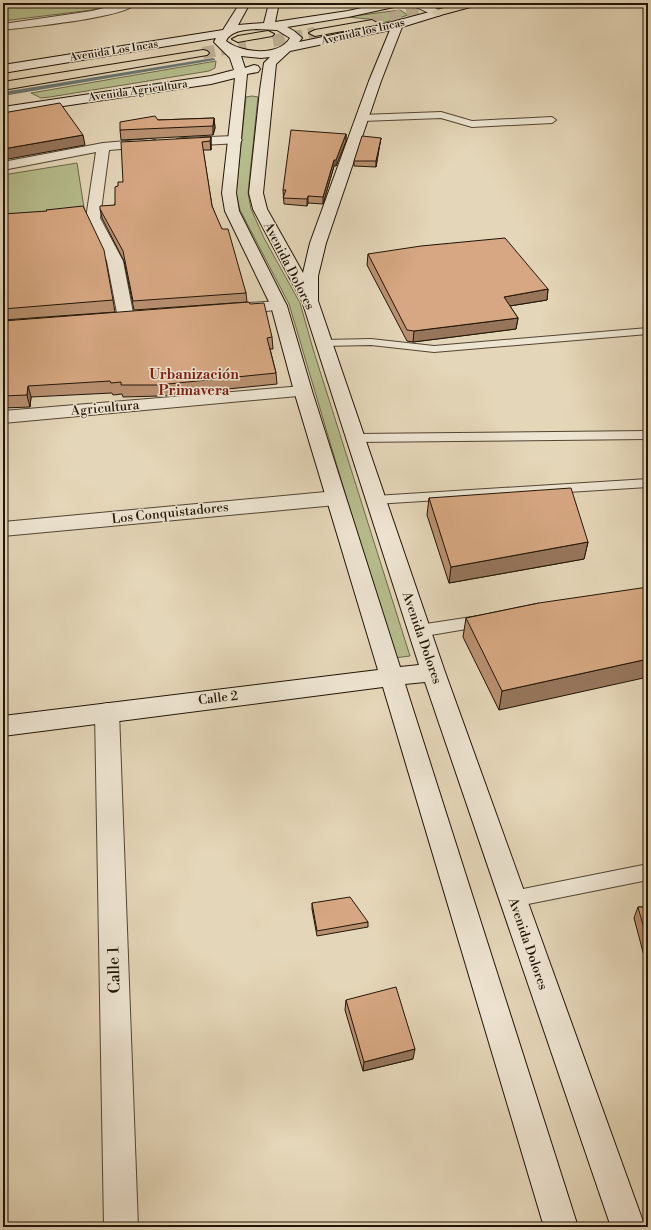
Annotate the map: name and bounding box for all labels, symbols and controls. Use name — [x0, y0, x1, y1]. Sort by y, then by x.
street label: Avenida los Incas — [319, 16, 406, 49]
street label: Avenida Los Incas — [68, 37, 159, 65]
street label: Avenida Agricultura — [86, 77, 189, 105]
street label: Avenida Dolores — [260, 219, 318, 313]
district label: Urbanización Primavera — [149, 366, 239, 400]
street label: Agricultura — [69, 397, 140, 419]
street label: Los Conquistadores — [111, 499, 230, 527]
street label: Avenida Dolores — [398, 589, 445, 686]
street label: Calle 2 — [197, 688, 239, 708]
street label: Avenida Dolores — [504, 895, 551, 992]
street label: Calle 1 — [103, 946, 125, 994]

